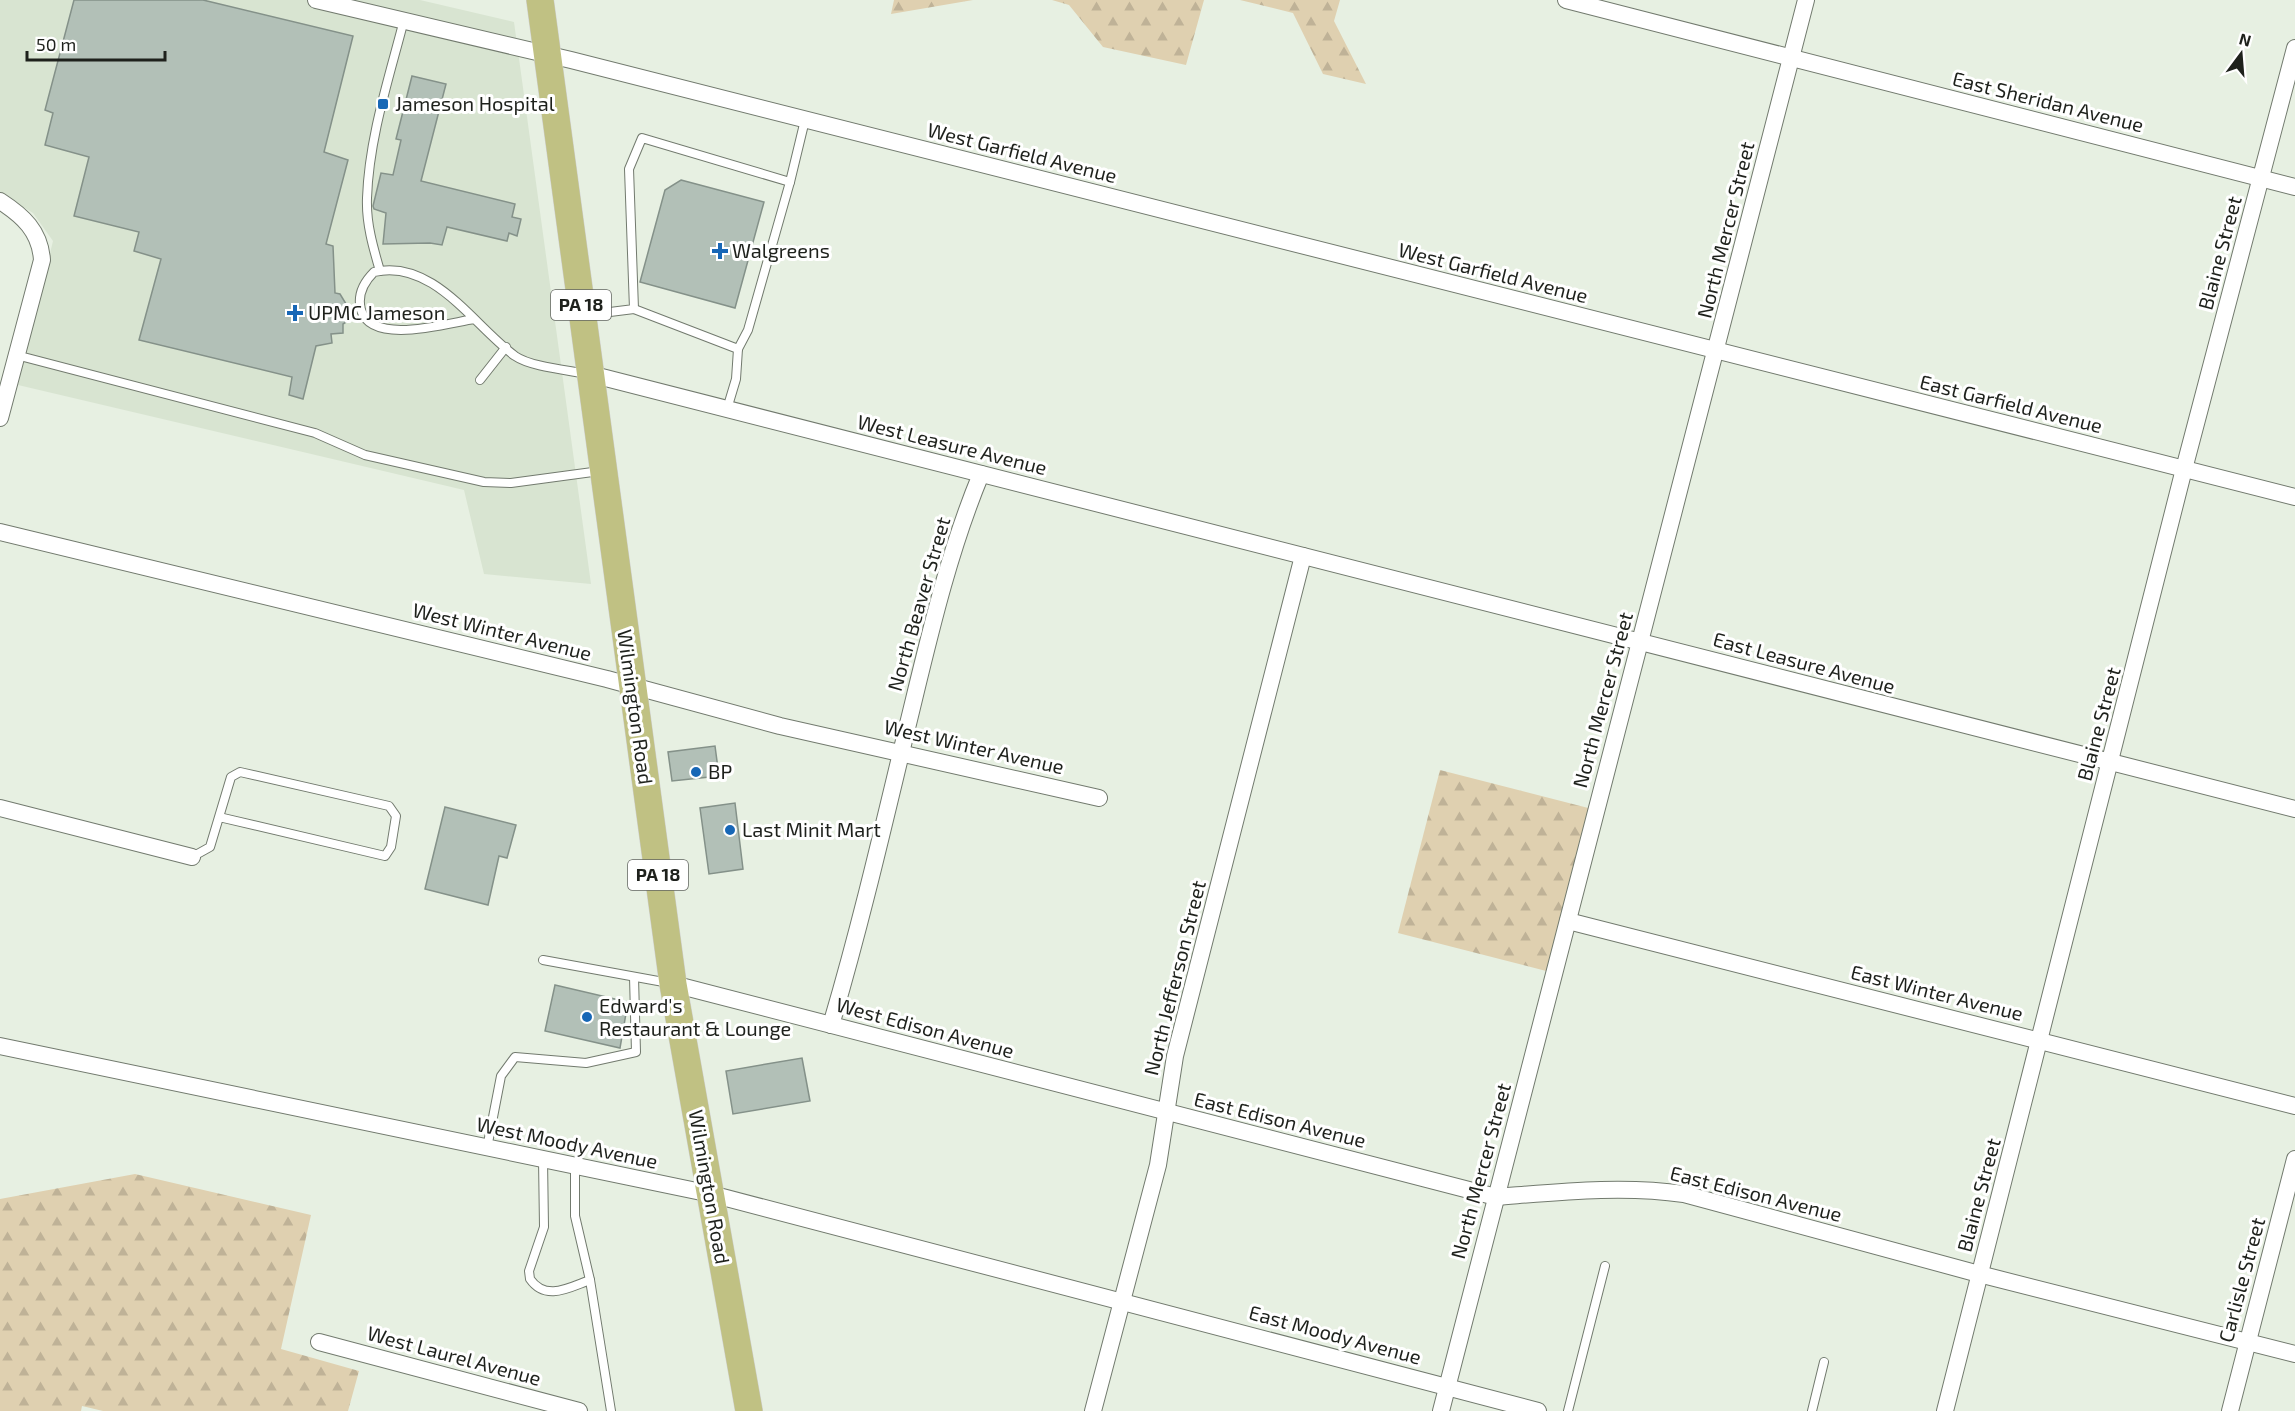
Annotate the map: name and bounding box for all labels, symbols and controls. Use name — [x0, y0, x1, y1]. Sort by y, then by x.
scale bar — [27, 24, 165, 62]
north arrow — [2211, 24, 2271, 84]
text: N — [2237, 28, 2253, 50]
text: 50 m — [36, 33, 76, 55]
street label: East Sheridan Avenue — [1950, 66, 2146, 136]
place label: Jameson Hospital — [395, 91, 555, 115]
marker: Jameson Hospital — [376, 97, 390, 111]
street label: West Garfield Avenue — [925, 117, 1119, 187]
street label: North Mercer Street — [1691, 139, 1759, 321]
street label: Blaine Street — [2192, 193, 2246, 312]
street label: West Garfield Avenue — [1396, 237, 1590, 307]
place label: Walgreens — [732, 238, 830, 262]
marker: Walgreens — [713, 244, 727, 258]
road number: PA 18 — [551, 290, 611, 320]
place label: UPMC Jameson — [308, 300, 445, 324]
marker: UPMC Jameson — [286, 304, 304, 322]
street label: East Garfield Avenue — [1917, 369, 2105, 437]
street label: West Leasure Avenue — [855, 409, 1050, 479]
street label: North Beaver Street — [882, 513, 955, 694]
street label: West Winter Avenue — [410, 597, 594, 665]
street label: North Mercer Street — [1567, 609, 1637, 790]
street label: East Leasure Avenue — [1711, 626, 1898, 698]
street label: Wilmington Road — [613, 628, 659, 786]
street label: Blaine Street — [2071, 664, 2125, 783]
street label: West Winter Avenue — [882, 714, 1066, 778]
place label: BP — [708, 759, 732, 783]
marker: BP — [689, 765, 703, 779]
place label: Last Minit Mart — [742, 817, 881, 841]
marker: Last Minit Mart — [723, 823, 737, 837]
road number: PA 18 — [628, 860, 688, 890]
street label: North Jefferson Street — [1138, 877, 1210, 1078]
street label: East Winter Avenue — [1849, 959, 2026, 1025]
street label: West Edison Avenue — [834, 992, 1017, 1062]
place label: Edward's Restaurant & Lounge — [599, 993, 791, 1040]
marker: Edward's Restaurant & Lounge — [580, 1010, 594, 1024]
street label: North Mercer Street — [1445, 1080, 1515, 1261]
street label: East Edison Avenue — [1192, 1086, 1369, 1152]
street label: Wilmington Road — [685, 1108, 735, 1266]
street label: West Moody Avenue — [475, 1111, 660, 1173]
street label: Blaine Street — [1951, 1135, 2005, 1254]
street label: East Edison Avenue — [1668, 1160, 1845, 1226]
street label: Carlisle Street — [2213, 1214, 2269, 1345]
street label: East Moody Avenue — [1247, 1300, 1424, 1369]
street label: West Laurel Avenue — [365, 1320, 544, 1390]

